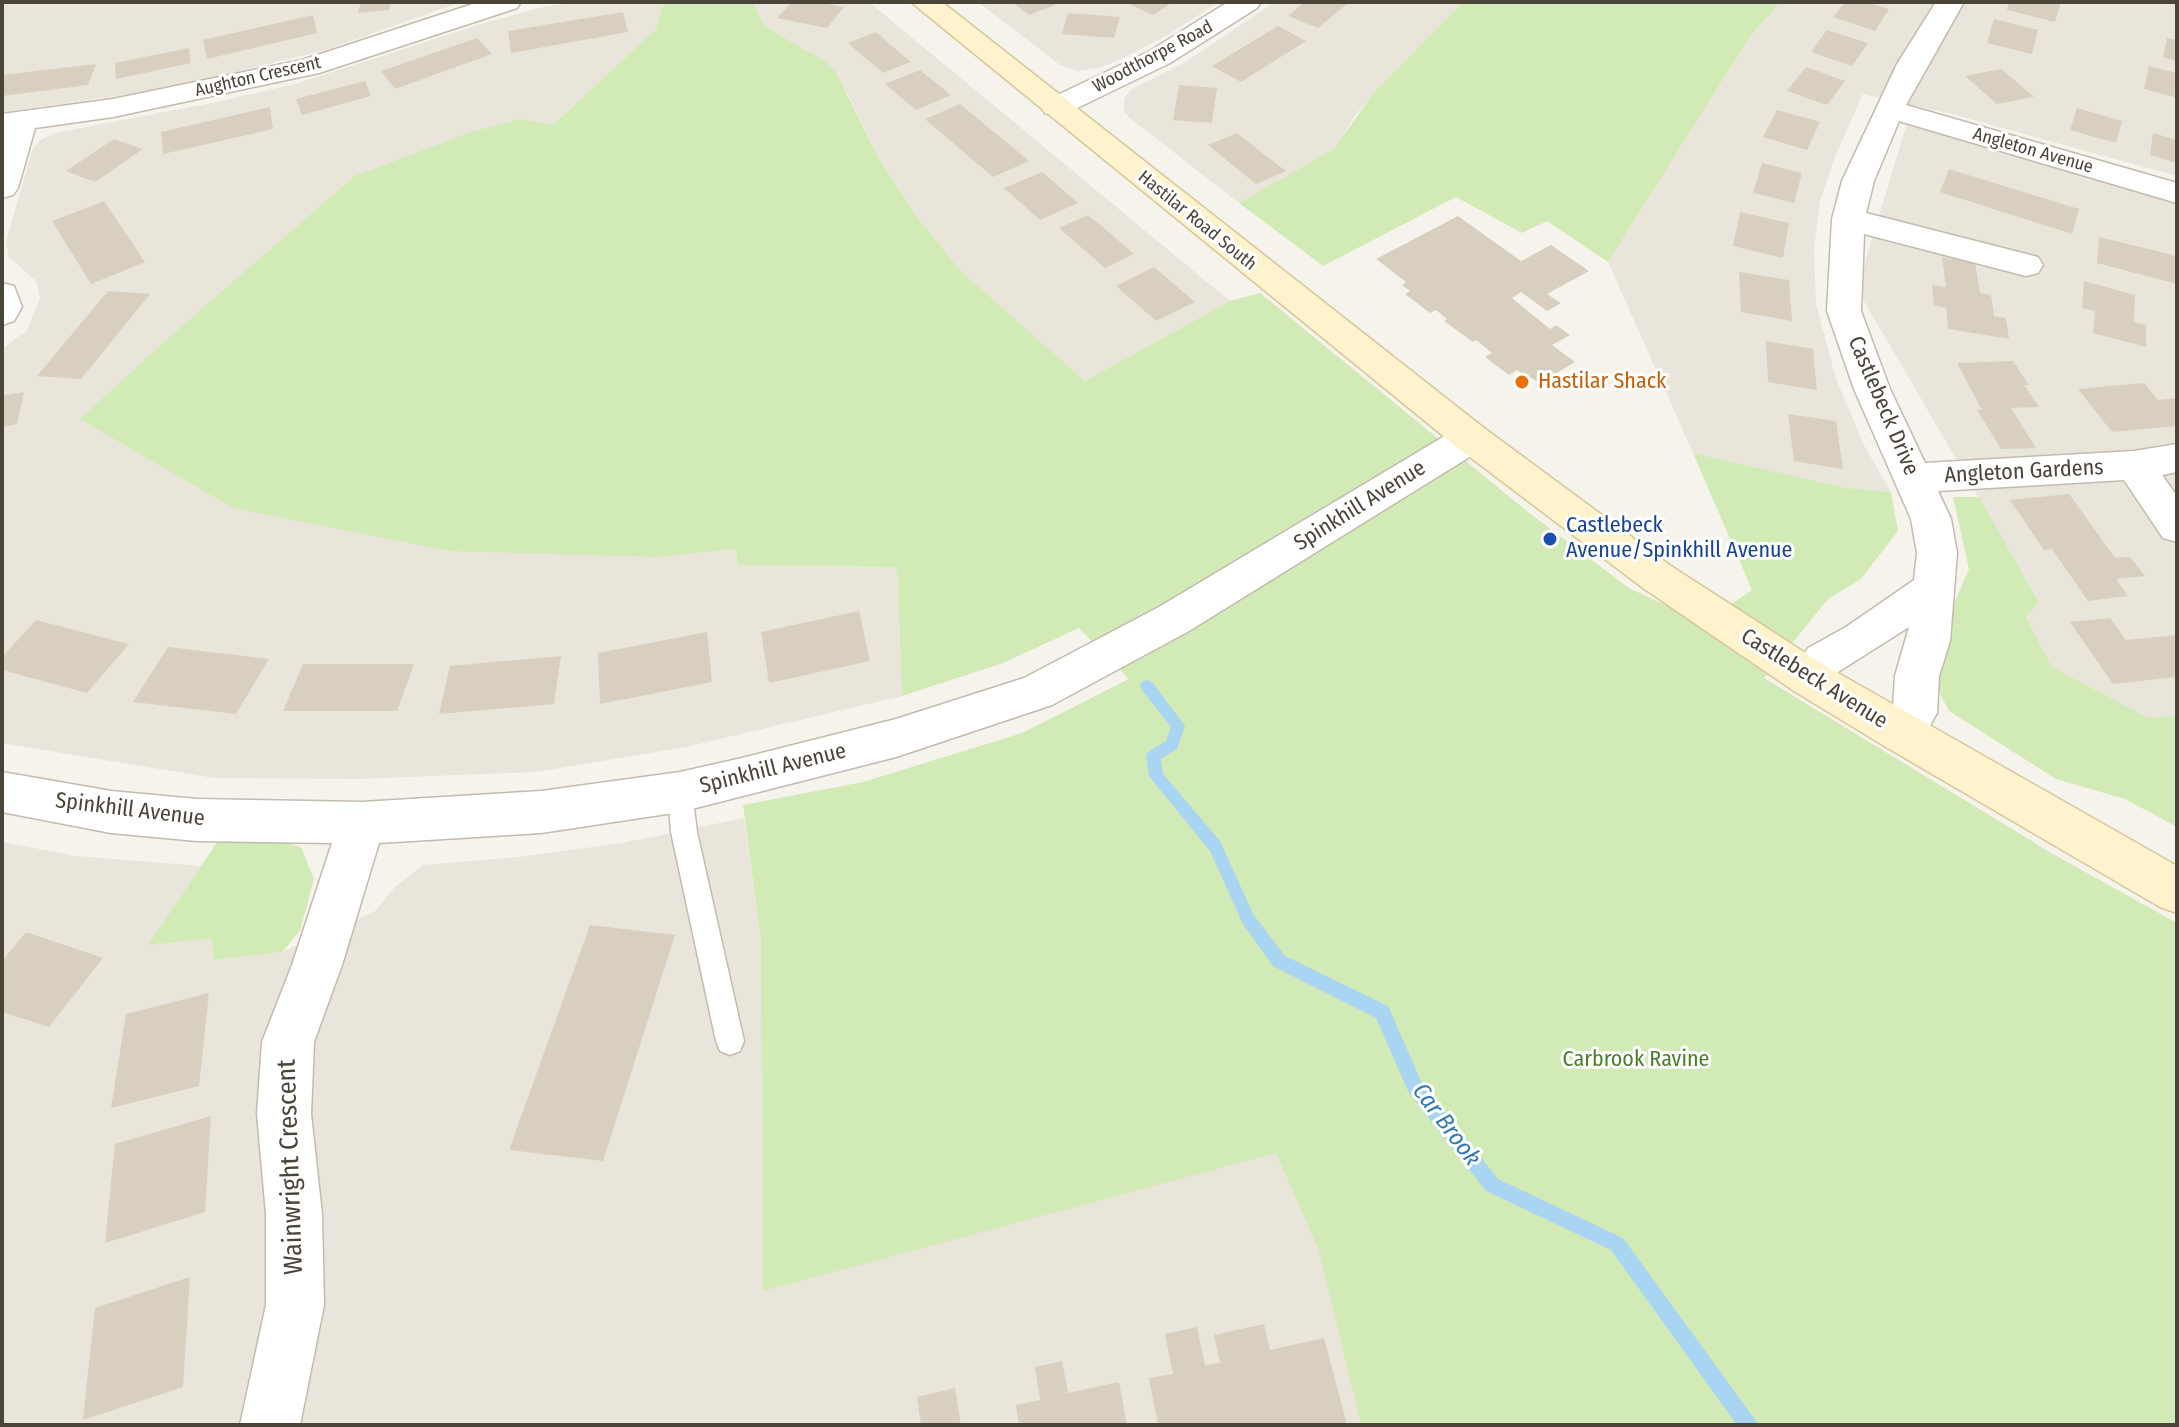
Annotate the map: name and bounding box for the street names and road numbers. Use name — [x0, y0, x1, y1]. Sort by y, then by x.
street label: Woodthorpe Road — [1089, 16, 1217, 98]
street label: Aughton Crescent — [193, 52, 323, 102]
street label: Angleton Avenue — [1970, 124, 2096, 178]
street label: Hastilar Road South — [1133, 167, 1261, 275]
street label: Castlebeck Drive — [1842, 332, 1924, 480]
street label: Spinkhill Avenue — [1289, 455, 1431, 557]
street label: Angleton Gardens — [1944, 455, 2104, 489]
street label: Castlebeck Avenue — [1736, 623, 1892, 735]
street label: Spinkhill Avenue — [697, 738, 849, 800]
street label: Spinkhill Avenue — [54, 788, 206, 832]
street label: Wainwright Crescent — [272, 1059, 310, 1275]

